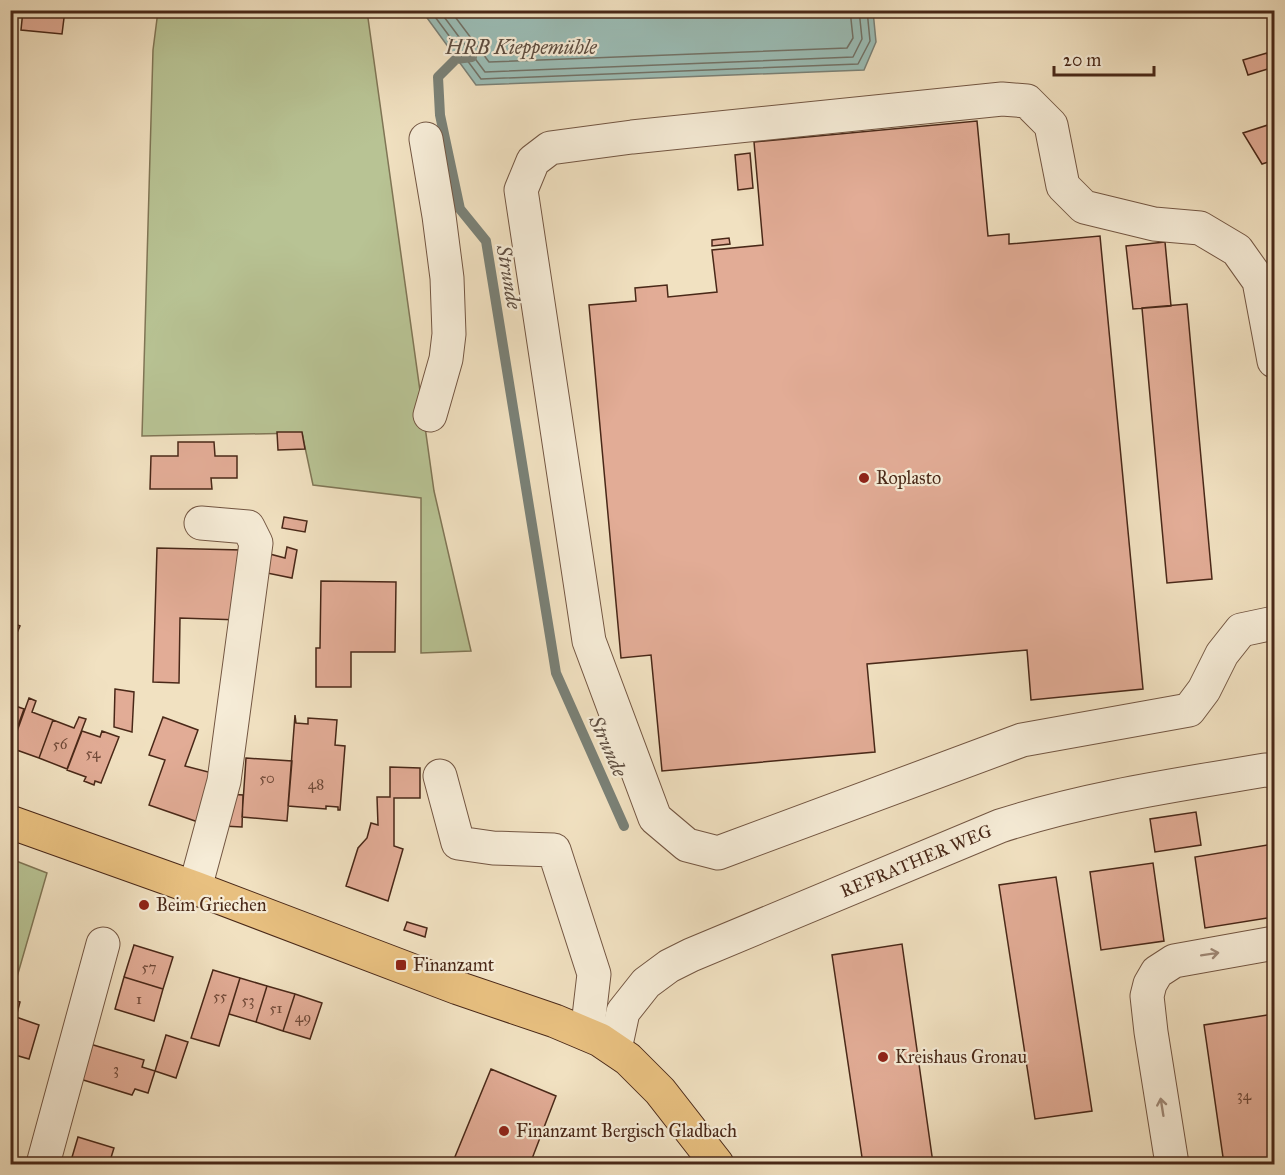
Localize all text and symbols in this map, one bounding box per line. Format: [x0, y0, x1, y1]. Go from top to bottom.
water label: HRB Kieppemühle [444, 35, 597, 60]
scale bar [1054, 39, 1154, 77]
text: 20 m [1063, 49, 1101, 71]
water label: Strunde [491, 242, 526, 311]
place label: Roplasto [876, 467, 941, 489]
marker: Roplasto [857, 471, 871, 485]
water label: Strunde [584, 711, 632, 781]
house number: 56 [53, 735, 69, 753]
house number: 54 [86, 744, 101, 762]
house number: 50 [259, 769, 275, 787]
house number: 48 [308, 775, 324, 793]
street label: REFRATHER WEG [837, 820, 995, 902]
place label: Beim Griechen [156, 894, 267, 916]
marker: Beim Griechen [137, 898, 151, 912]
one-way arrow [1199, 948, 1219, 959]
place label: Finanzamt [413, 954, 495, 976]
house number: 57 [142, 958, 156, 976]
marker: Finanzamt [394, 958, 408, 972]
house number: 55 [213, 987, 227, 1005]
house number: 1 [136, 990, 142, 1008]
house number: 53 [242, 991, 254, 1009]
house number: 51 [270, 999, 283, 1017]
house number: 49 [295, 1008, 311, 1026]
place label: Kreishaus Gronau [895, 1046, 1027, 1068]
marker: Kreishaus Gronau [876, 1050, 890, 1064]
house number: 3 [113, 1060, 119, 1078]
house number: 34 [1237, 1086, 1252, 1104]
one-way arrow [1157, 1097, 1168, 1117]
place label: Finanzamt Bergisch Gladbach [516, 1120, 737, 1143]
marker: Finanzamt Bergisch Gladbach [497, 1124, 511, 1138]

